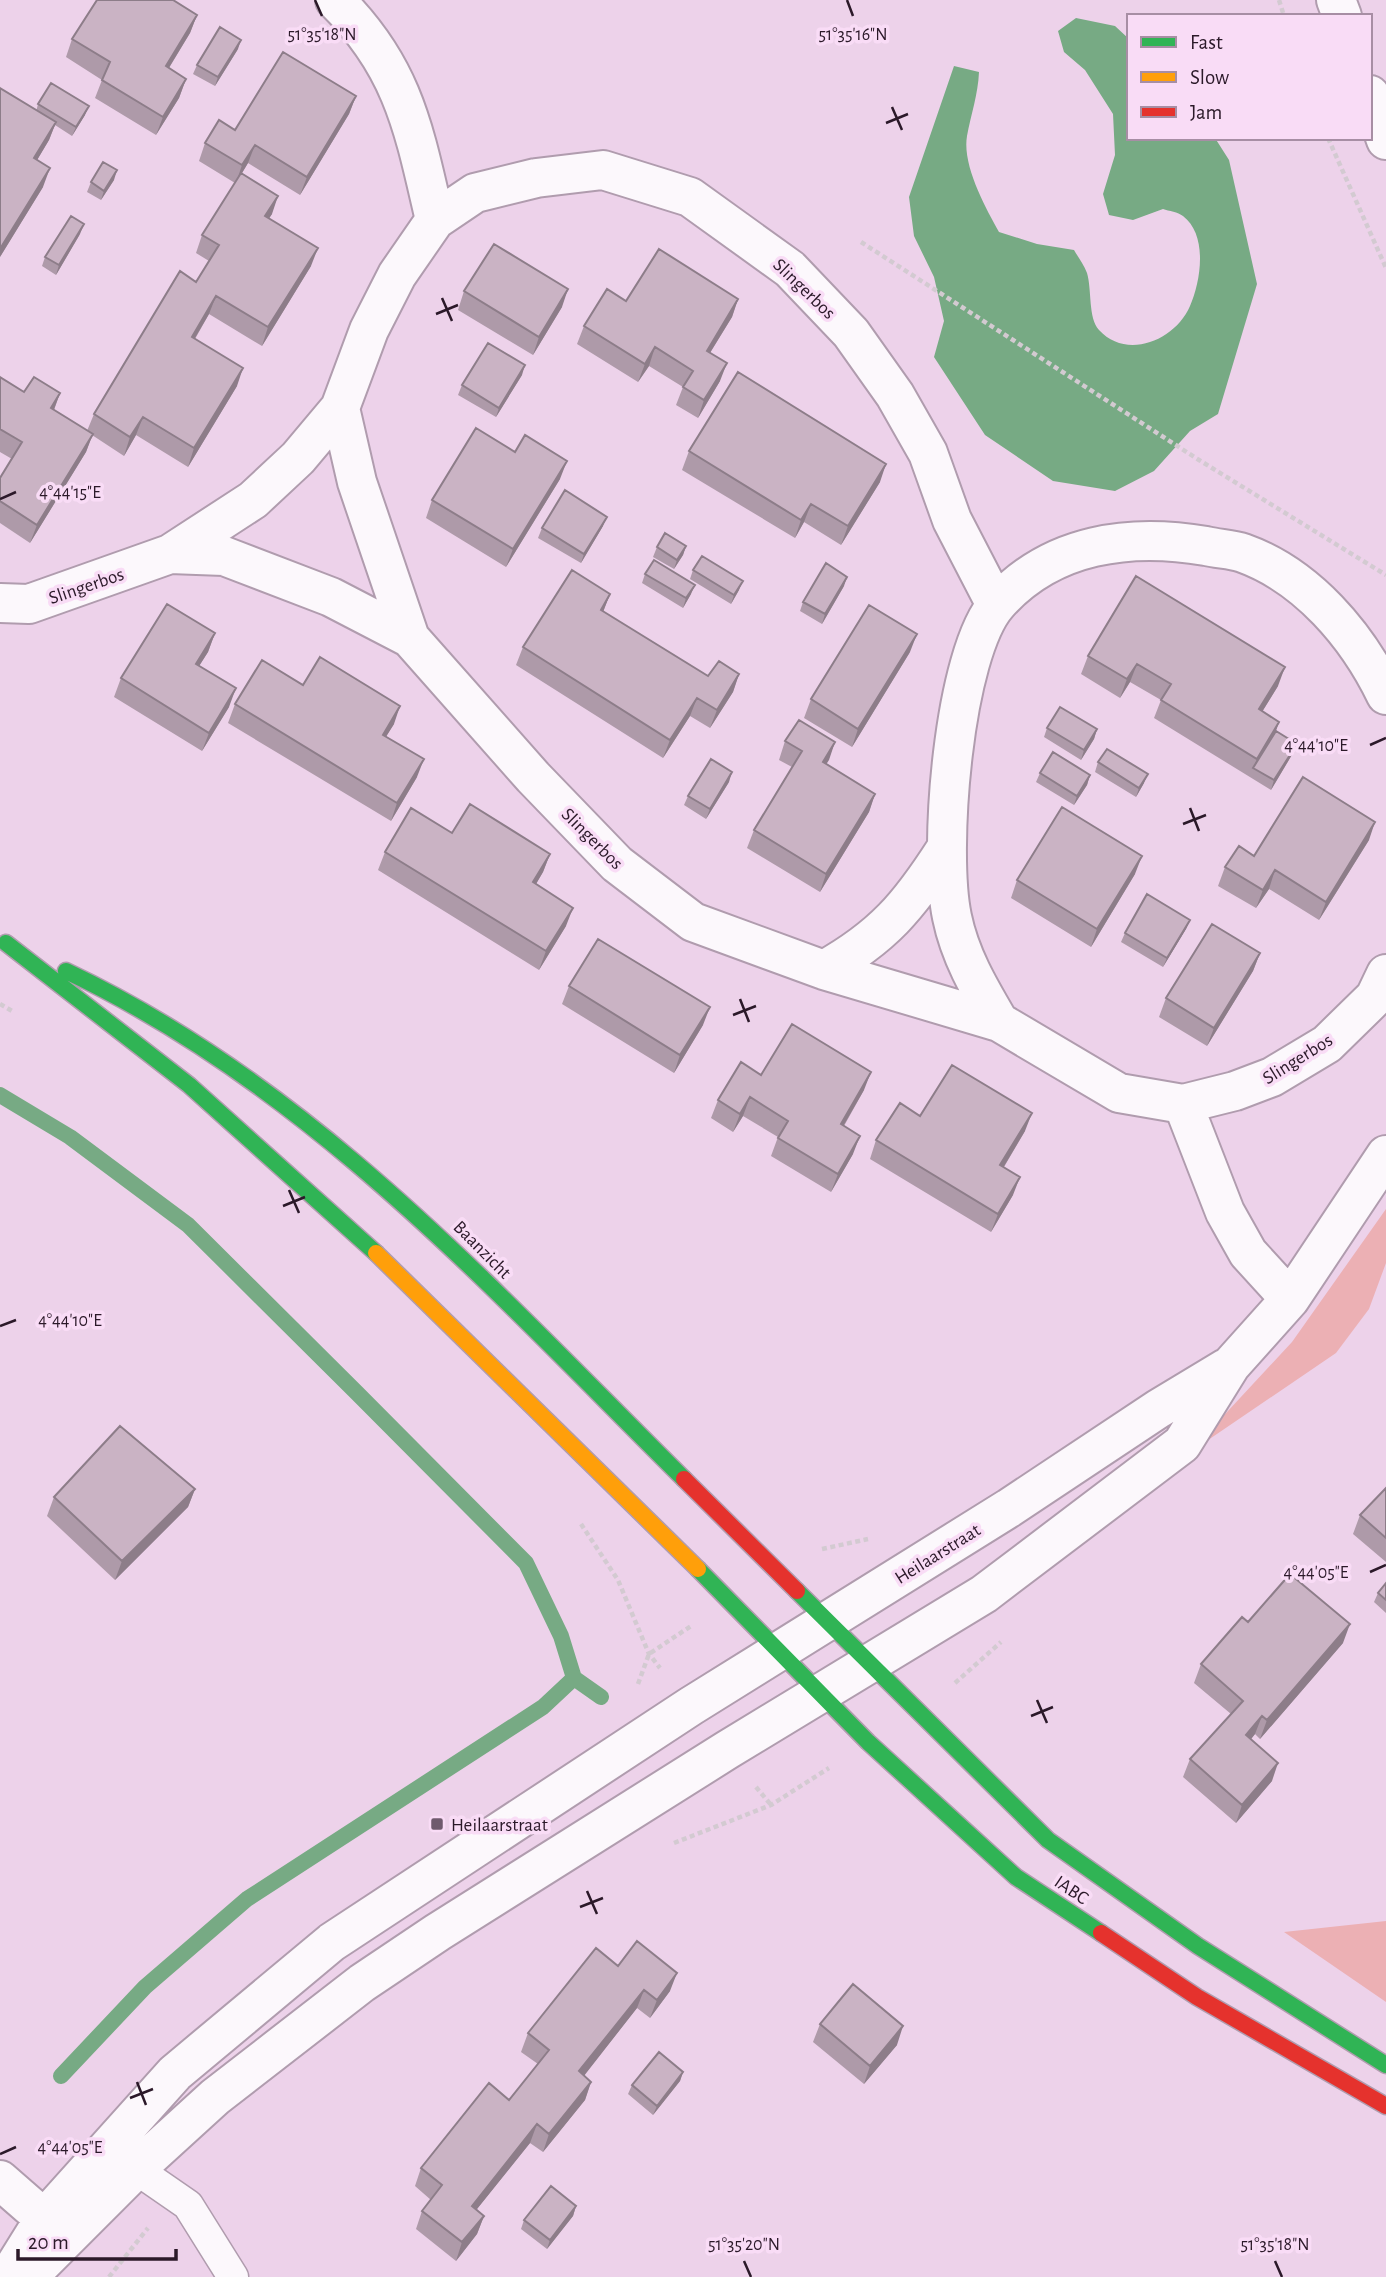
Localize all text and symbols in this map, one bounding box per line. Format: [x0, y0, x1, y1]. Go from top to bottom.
legend [1127, 14, 1372, 140]
text: 51°35'18"N [288, 26, 356, 44]
text: 51°35'16"N [819, 26, 887, 44]
text: Fast [1190, 32, 1223, 53]
text: Slow [1190, 67, 1229, 88]
text: Jam [1190, 102, 1222, 123]
street label: Slingerbos [769, 255, 839, 323]
text: 4°44'15"E [39, 484, 101, 502]
street label: Slingerbos [46, 565, 127, 608]
text: 4°44'10"E [1284, 737, 1348, 755]
street label: Slingerbos [558, 805, 626, 873]
street label: Slingerbos [1260, 1031, 1336, 1088]
street label: Baanzicht [449, 1218, 514, 1283]
text: 4°44'10"E [38, 1312, 102, 1330]
street label: Heilaarstraat [892, 1521, 984, 1588]
text: 4°44'05"E [1284, 1564, 1349, 1582]
marker: Heilaarstraat [429, 1816, 445, 1832]
place label: Heilaarstraat [451, 1816, 548, 1835]
street label: IABC [1051, 1872, 1092, 1908]
text: 4°44'05"E [38, 2139, 103, 2157]
scale bar [18, 2218, 175, 2262]
text: 20 m [28, 2232, 69, 2253]
text: 51°35'20"N [708, 2236, 780, 2254]
text: 51°35'18"N [1241, 2236, 1309, 2254]

